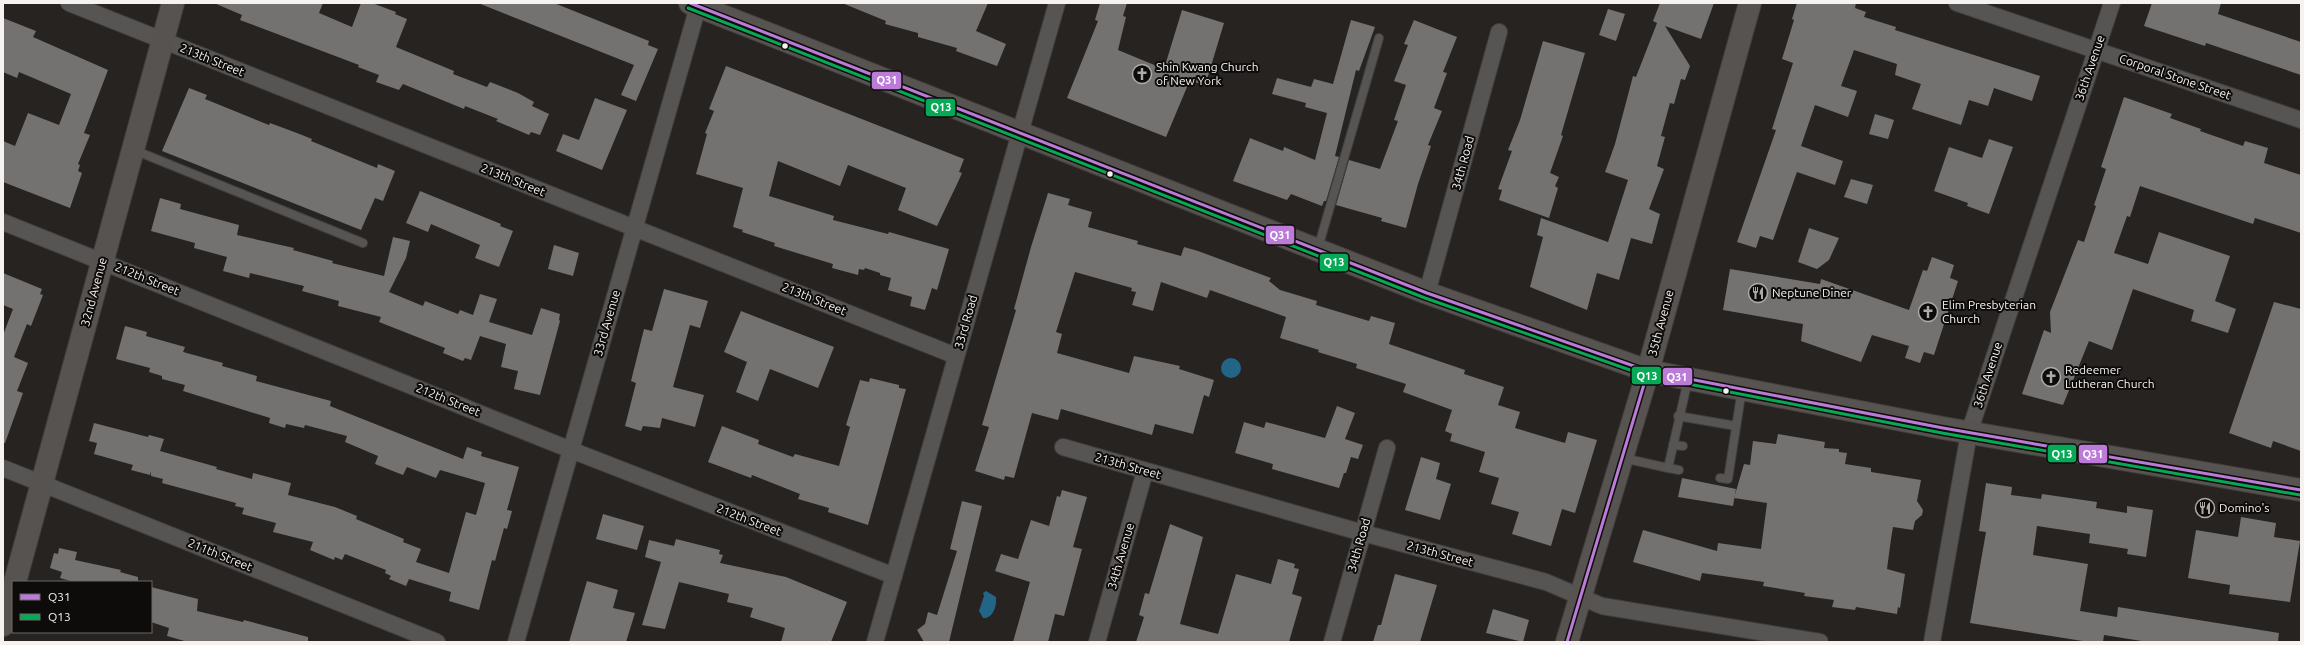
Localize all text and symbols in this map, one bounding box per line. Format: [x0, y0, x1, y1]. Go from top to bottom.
street label: 36th Avenue [2072, 33, 2107, 102]
street label: 213th Street [178, 41, 246, 78]
unlabelled marker [780, 41, 790, 51]
street label: Corporal Stone Street [2118, 51, 2233, 102]
place label: Shin Kwang Church of New York [1156, 60, 1259, 87]
church icon: Shin Kwang Church of New York [1131, 63, 1153, 85]
line badge: Q31 [871, 71, 902, 90]
text: Q31 [876, 74, 898, 86]
line badge: Q13 [925, 98, 956, 117]
text: Q13 [930, 101, 952, 113]
street label: 34th Road [1449, 134, 1476, 191]
street label: 213th Street [479, 161, 547, 198]
unlabelled marker [1105, 169, 1115, 179]
line badge: Q31 [1265, 225, 1295, 245]
text: Q31 [1269, 229, 1291, 241]
line badge: Q13 [1319, 253, 1349, 272]
street label: 32nd Avenue [78, 256, 109, 328]
text: Q13 [1323, 256, 1345, 268]
street label: 212th Street [113, 260, 181, 297]
street label: 213th Street [780, 280, 848, 317]
restaurant icon: Neptune Diner [1747, 282, 1769, 304]
place label: Neptune Diner [1772, 286, 1852, 299]
street label: 33rd Avenue [591, 288, 622, 357]
street label: 35th Avenue [1645, 288, 1676, 358]
street label: 33rd Road [952, 293, 979, 350]
place label: Elim Presbyterian Church [1942, 298, 2036, 325]
church icon: Elim Presbyterian Church [1917, 301, 1939, 323]
street label: 36th Avenue [1971, 340, 2004, 409]
place label: Redeemer Lutheran Church [2065, 363, 2155, 390]
line badge: Q13 [1631, 366, 1662, 385]
church icon: Redeemer Lutheran Church [2040, 366, 2062, 388]
line badge: Q31 [1662, 367, 1693, 386]
text: Q13 [1636, 370, 1658, 382]
text: Q31 [1666, 371, 1688, 383]
street label: 212th Street [414, 381, 482, 418]
unlabelled marker [1721, 386, 1731, 396]
line badge: Q13 [2047, 444, 2077, 463]
line badge: Q31 [2078, 444, 2108, 464]
text: Q13 [2051, 448, 2073, 460]
text: Q31 [2082, 448, 2104, 460]
street label: 213th Street [1094, 450, 1163, 481]
restaurant icon: Domino's [2194, 497, 2216, 519]
street label: 212th Street [715, 501, 784, 538]
place label: Domino's [2219, 501, 2269, 514]
street label: 34th Road [1345, 516, 1372, 573]
street label: 34th Avenue [1105, 521, 1136, 590]
street label: 211th Street [186, 536, 254, 573]
street label: 213th Street [1406, 538, 1475, 569]
legend [12, 581, 152, 633]
text: Q31 [48, 590, 71, 603]
text: Q13 [48, 610, 71, 623]

